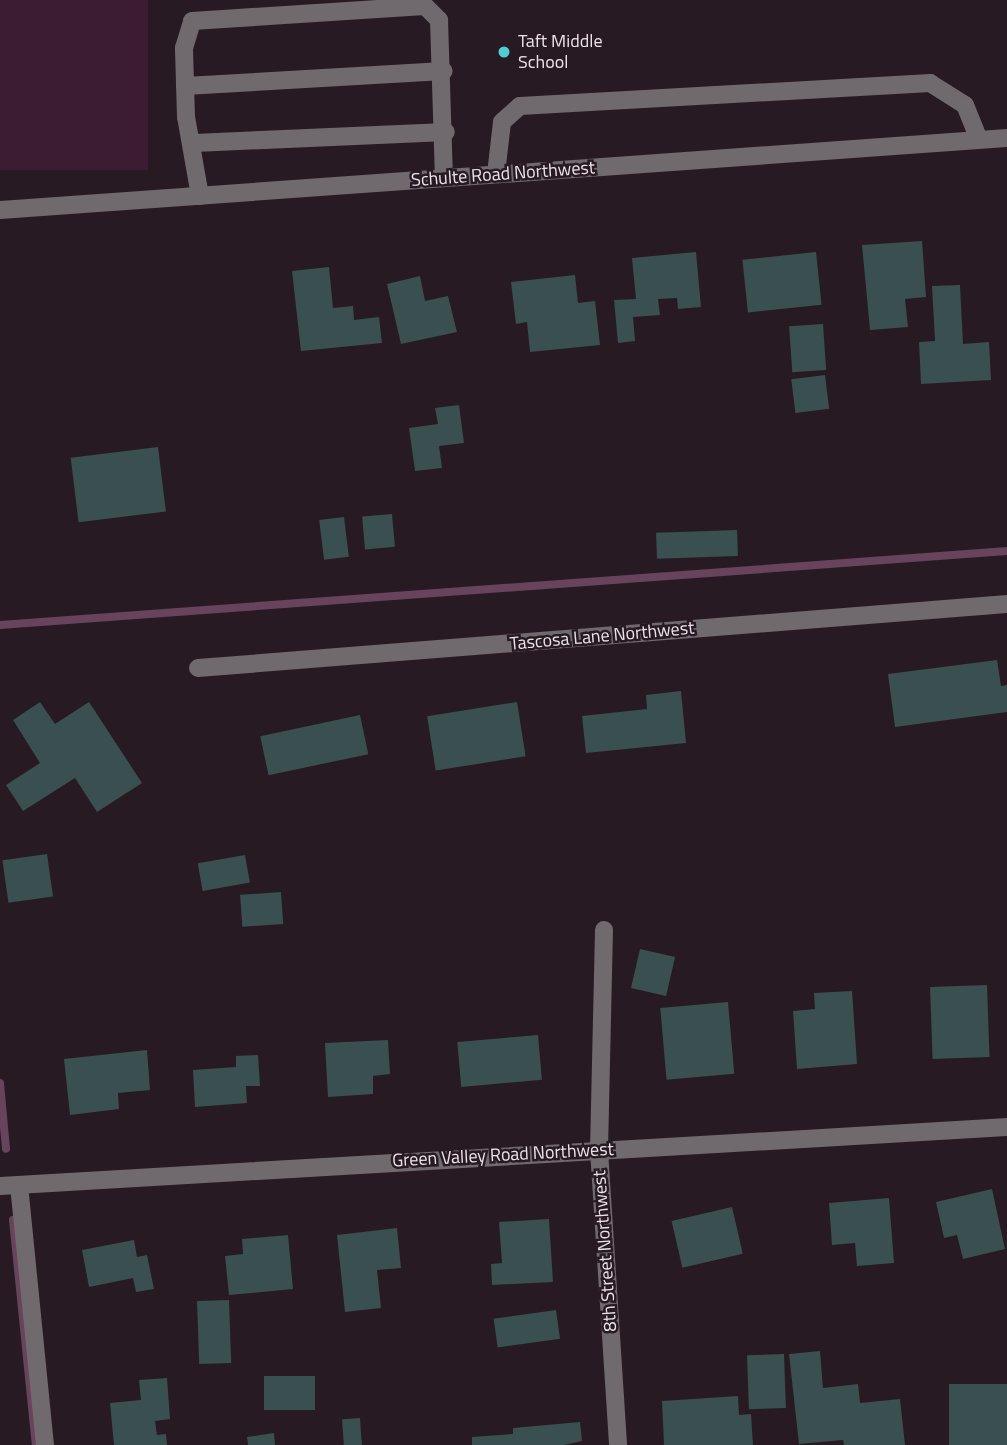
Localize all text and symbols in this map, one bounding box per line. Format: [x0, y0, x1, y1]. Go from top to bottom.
place label: Taft Middle School [518, 31, 602, 74]
marker: Taft Middle School [496, 44, 512, 60]
street label: Schulte Road Northwest [410, 157, 596, 191]
street label: Tascosa Lane Northwest [509, 617, 695, 655]
street label: Green Valley Road Northwest [392, 1138, 614, 1172]
street label: 8th Street Northwest [589, 1170, 621, 1332]

